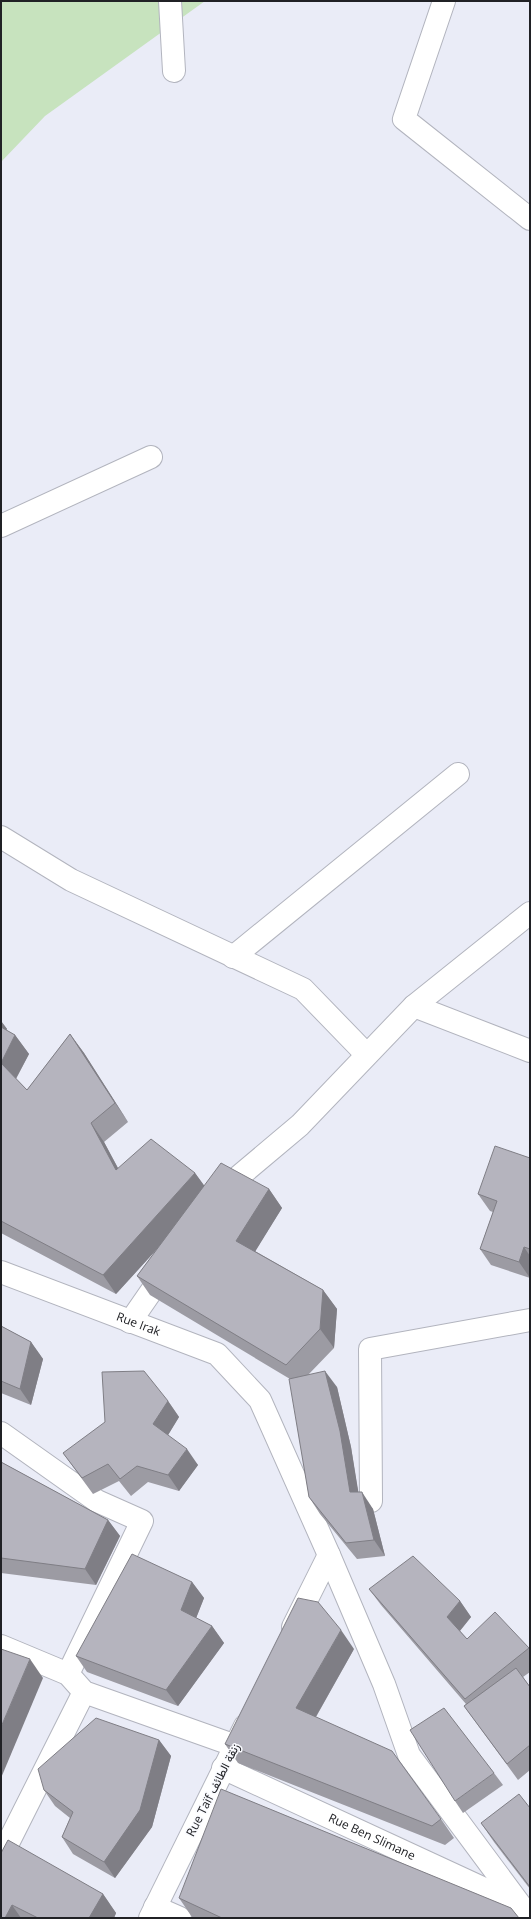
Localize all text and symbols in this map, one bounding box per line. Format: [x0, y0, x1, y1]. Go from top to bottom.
street label: Rue Irak [114, 1308, 164, 1340]
street label: Rue Taïf زنقة الطائف [182, 1740, 243, 1839]
street label: Rue Ben Slimane [326, 1809, 419, 1864]

